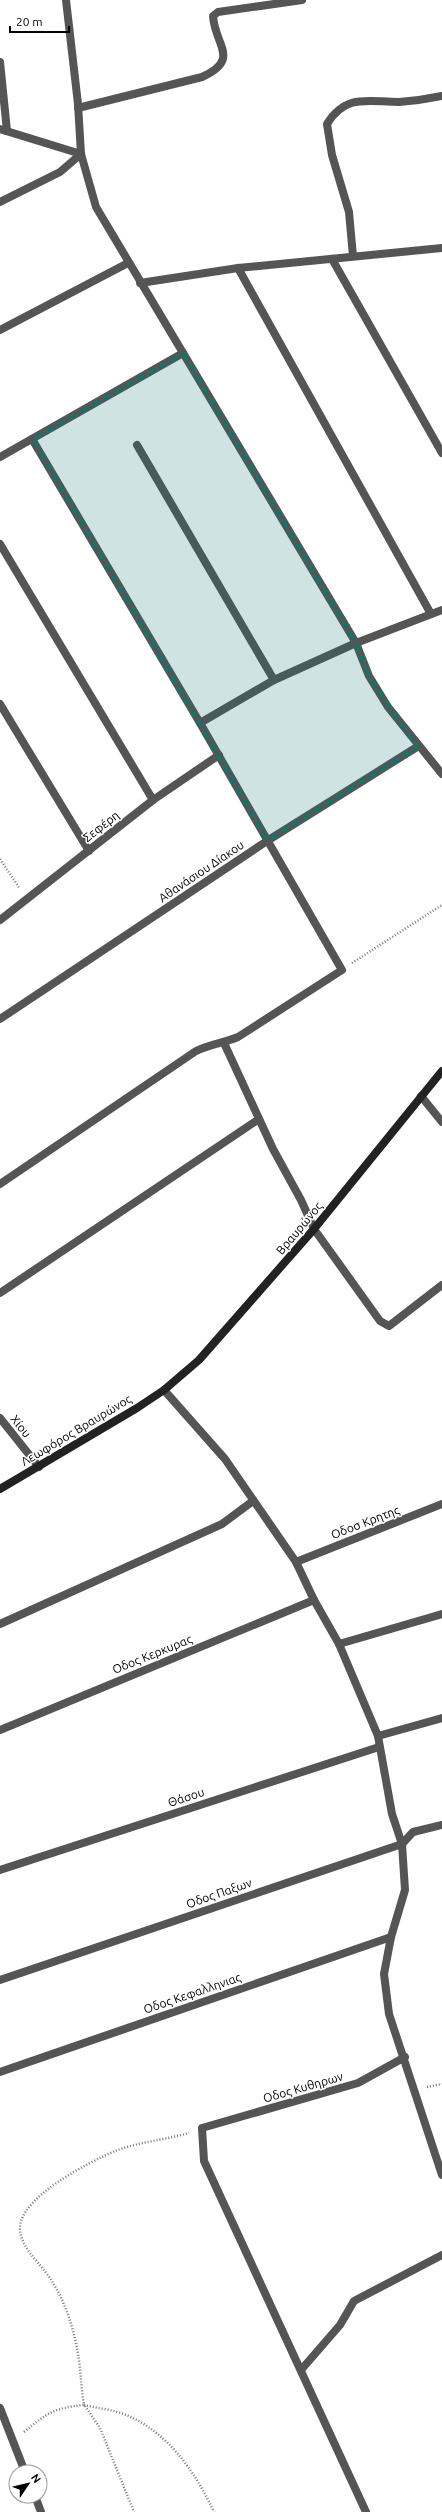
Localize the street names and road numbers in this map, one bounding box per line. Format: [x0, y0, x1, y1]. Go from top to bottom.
street label: Σεφέρη [81, 808, 121, 844]
street label: Αθανάσιου Δίακου [156, 838, 246, 904]
street label: Βραυρώνος [273, 1199, 326, 1257]
street label: Λεωφόρος Βραυρώνος [19, 1392, 134, 1469]
street label: Χίου [8, 1412, 34, 1440]
street label: Οδοσ Κρητης [329, 1503, 402, 1542]
street label: Οδος Κερκυρας [110, 1632, 195, 1677]
street label: Θάσου [166, 1785, 206, 1809]
street label: Οδος Παξων [185, 1876, 254, 1911]
street label: Οδος Κεφαλληνιας [142, 1970, 243, 2017]
street label: Οδος Κυθηρων [262, 2069, 345, 2106]

